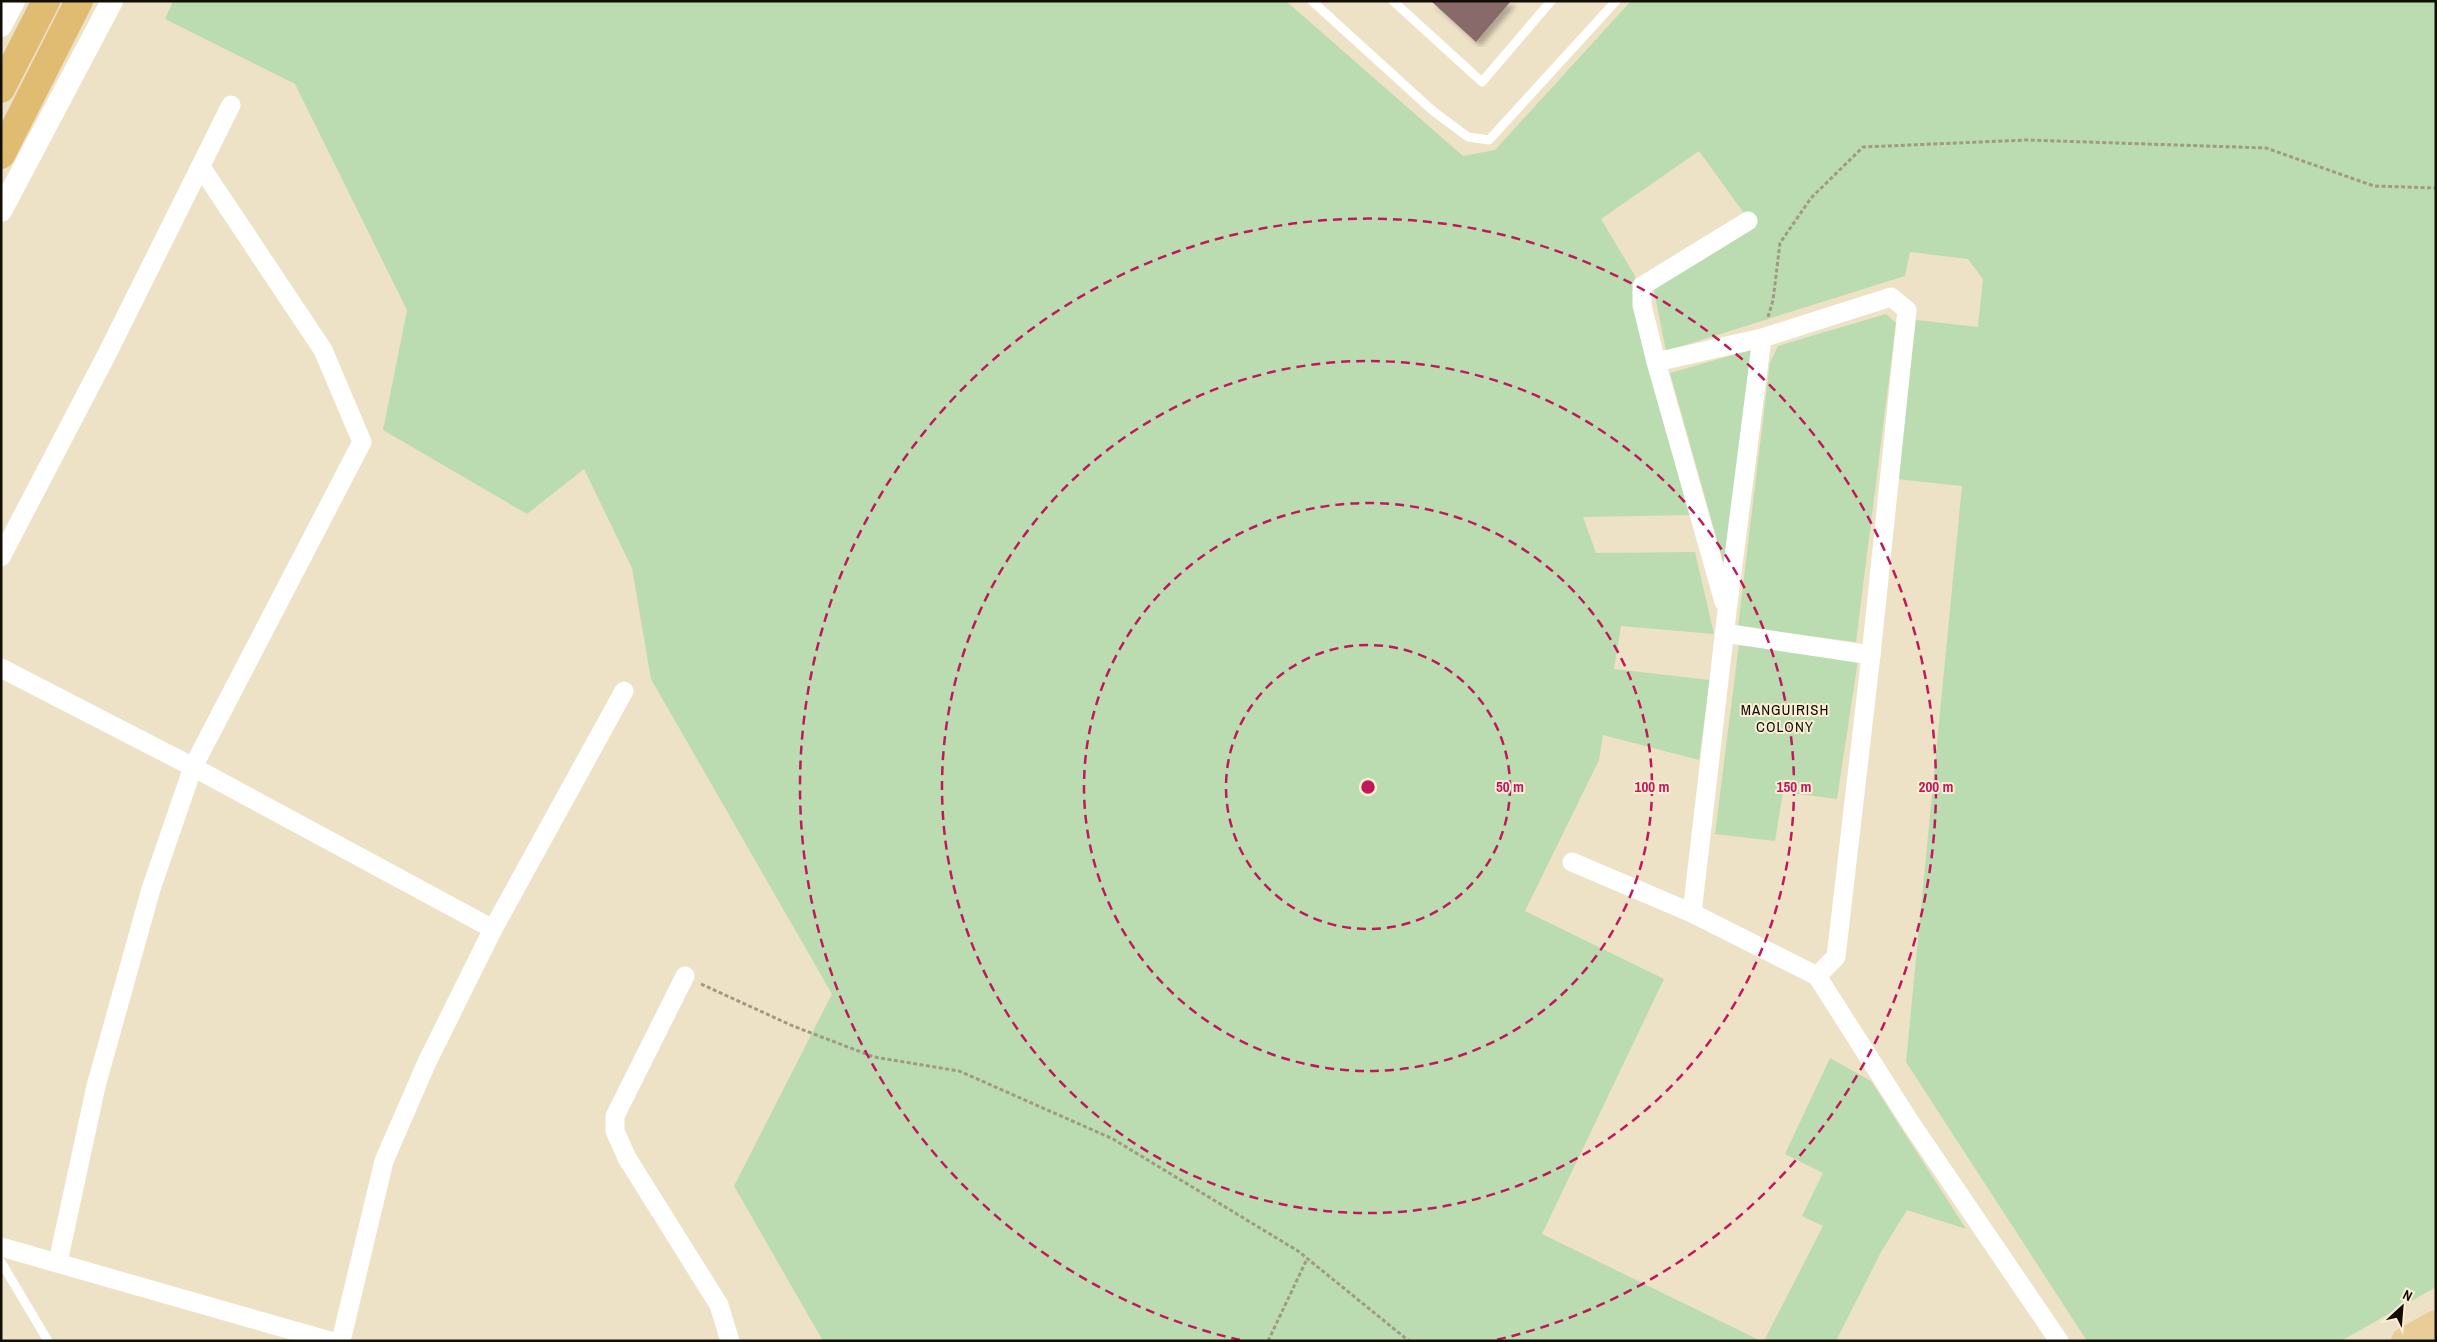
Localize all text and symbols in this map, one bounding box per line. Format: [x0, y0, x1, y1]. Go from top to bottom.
district label: MANGUIRISH COLONY [1741, 699, 1829, 737]
text: 50 m [1496, 776, 1524, 797]
text: 100 m [1635, 776, 1669, 797]
text: 150 m [1777, 776, 1811, 797]
text: 200 m [1919, 776, 1953, 797]
centre of rings [1359, 778, 1377, 796]
north arrow [2377, 1282, 2427, 1332]
text: N [2400, 1285, 2415, 1305]

